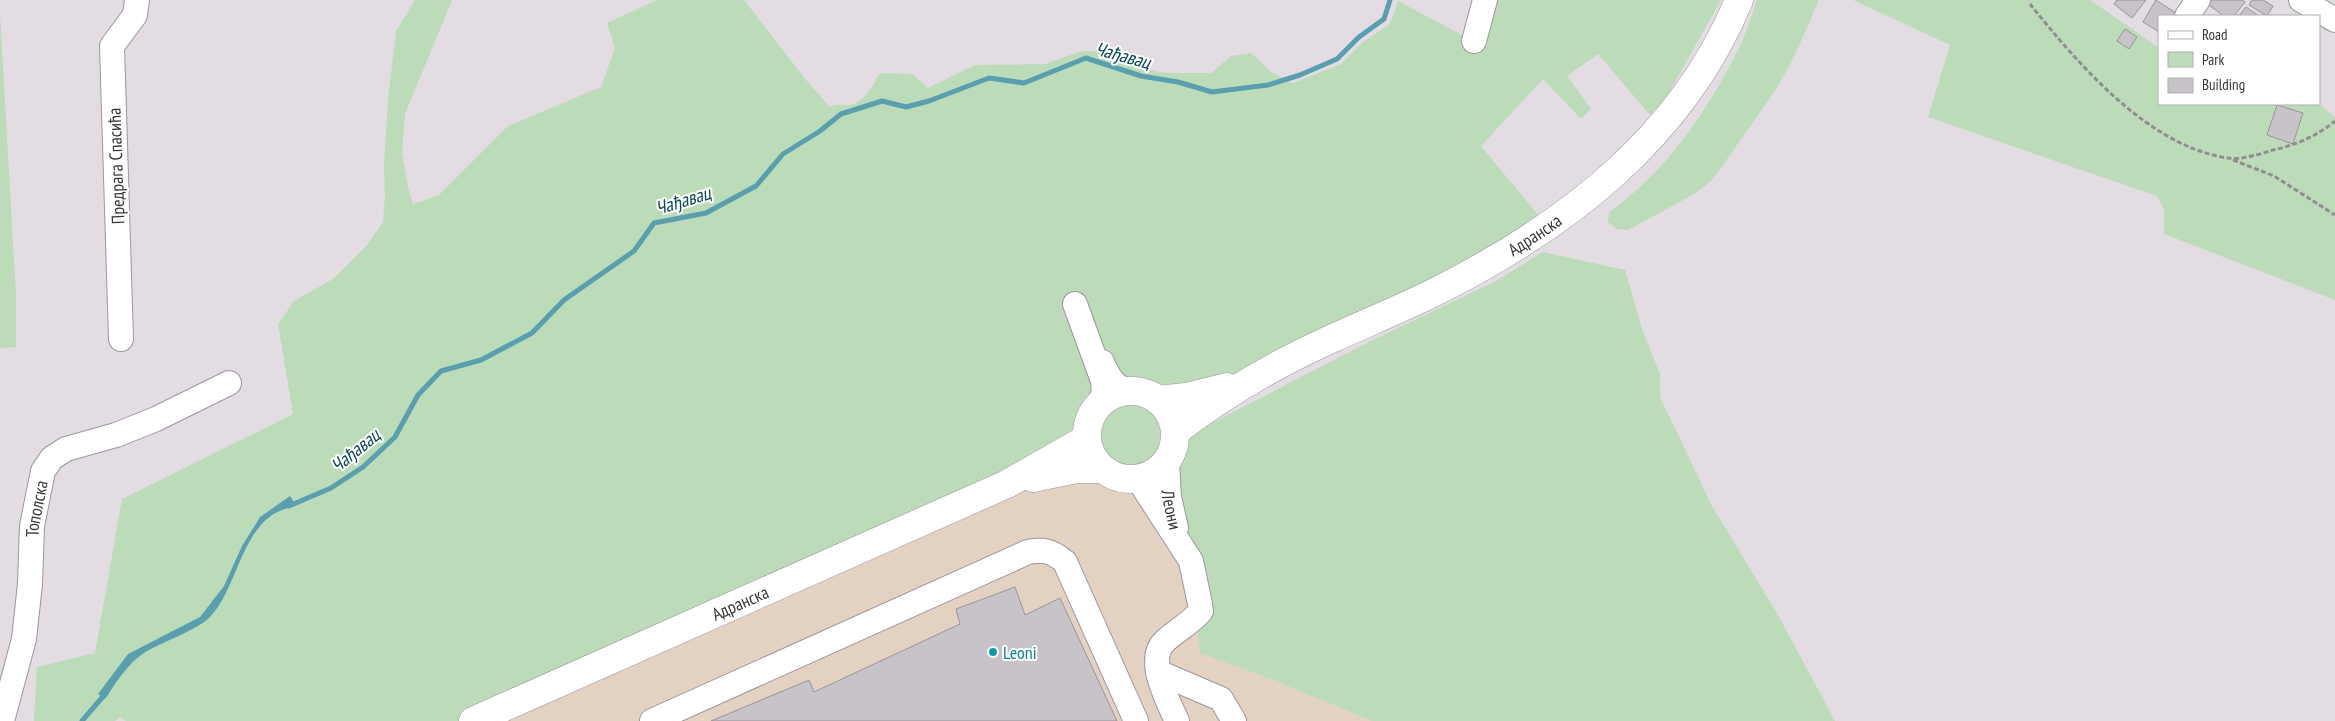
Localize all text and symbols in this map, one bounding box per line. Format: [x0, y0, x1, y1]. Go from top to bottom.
legend [2158, 15, 2320, 105]
text: Road [2202, 25, 2228, 44]
water label: Чађавац [1093, 36, 1155, 74]
text: Park [2202, 50, 2224, 69]
text: Building [2202, 75, 2245, 94]
street label: Предрага Спасића [102, 107, 130, 225]
water label: Чађавац [652, 180, 715, 220]
street label: Адранска [1503, 208, 1566, 261]
water label: Чађавац [325, 422, 386, 477]
street label: Тополска [20, 478, 52, 537]
street label: Леони [1157, 488, 1187, 532]
street label: Адранска [708, 580, 772, 625]
place label: Leoni [1003, 641, 1037, 664]
marker: Leoni [987, 646, 999, 658]

